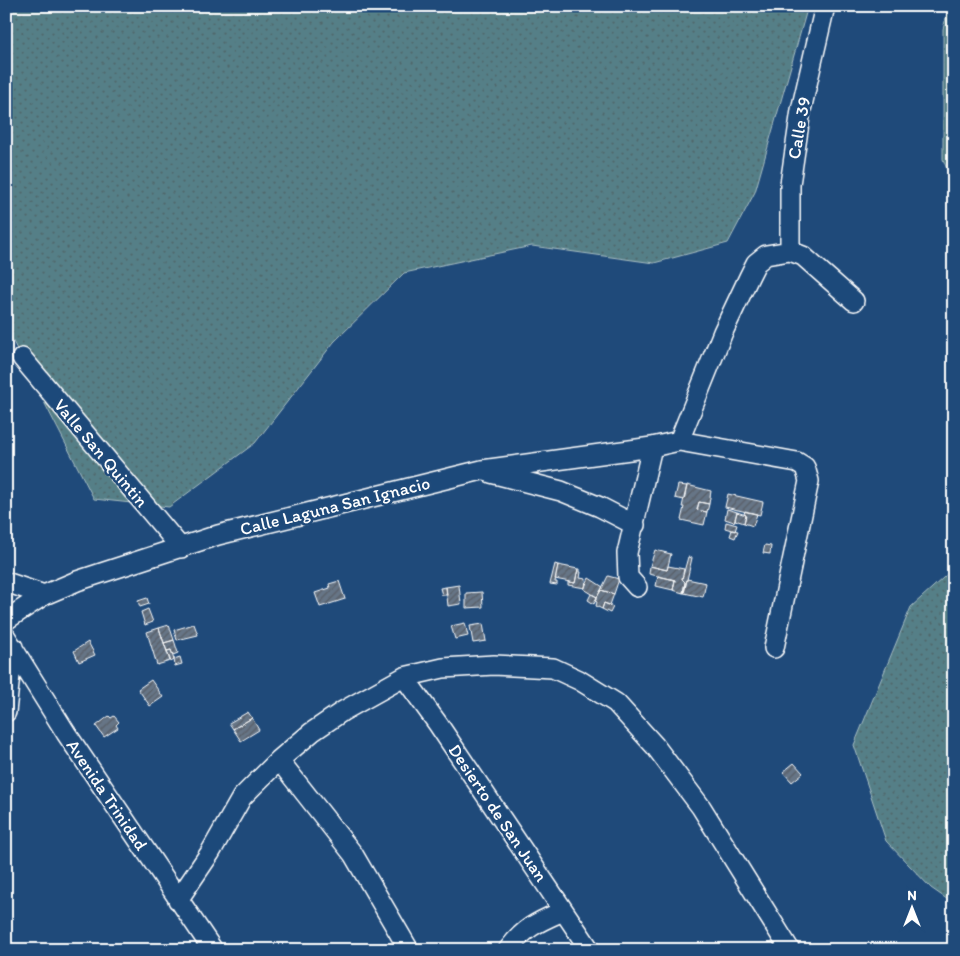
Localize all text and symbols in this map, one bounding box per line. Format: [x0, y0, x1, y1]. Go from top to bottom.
street label: Calle 39 [783, 95, 815, 161]
street label: Valle San Quintin [49, 394, 153, 512]
street label: Calle Laguna San Ignacio [238, 472, 432, 540]
street label: Avenida Trinidad [62, 735, 152, 855]
street label: Desierto de San Juan [444, 740, 552, 886]
north arrow [888, 884, 938, 934]
text: N [907, 887, 917, 904]

